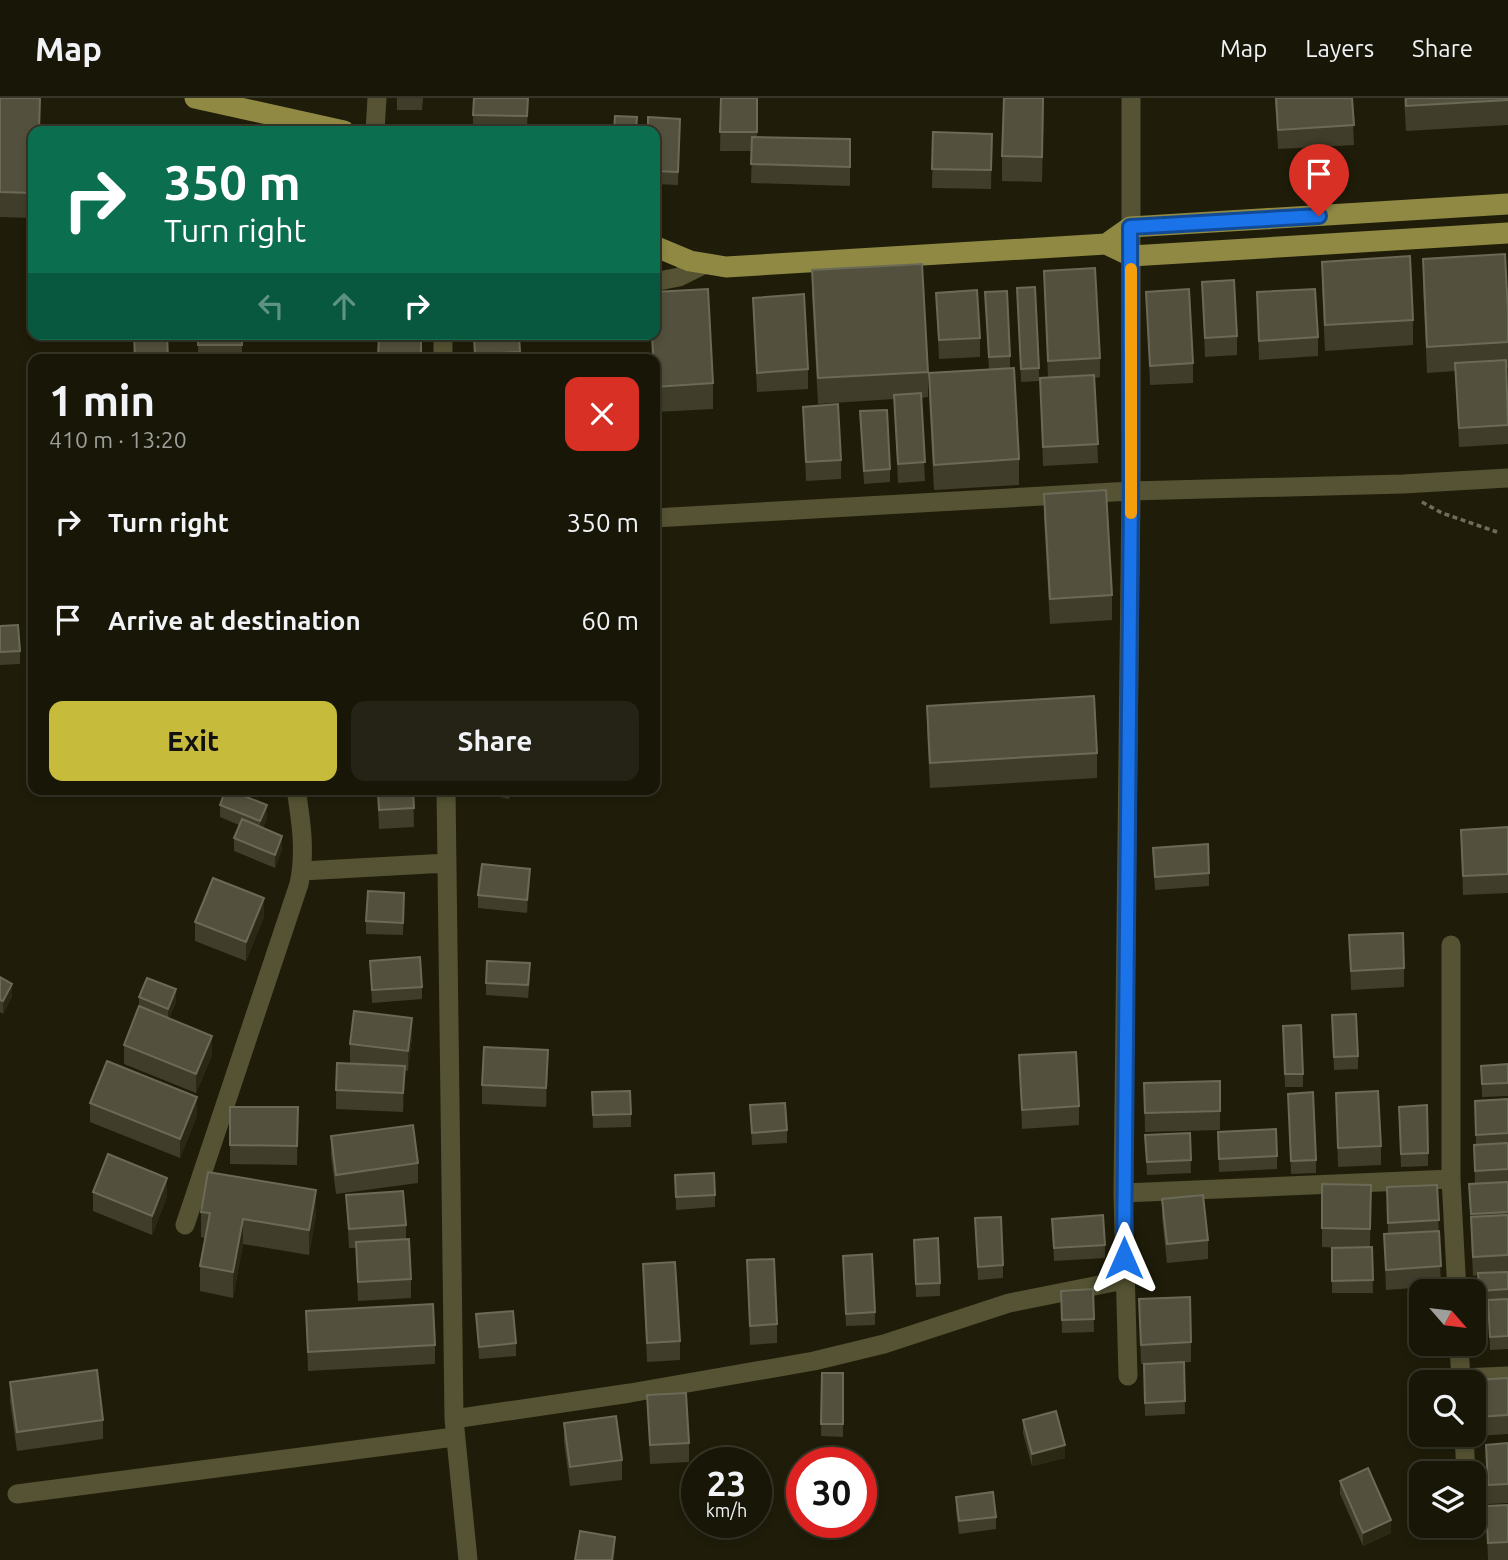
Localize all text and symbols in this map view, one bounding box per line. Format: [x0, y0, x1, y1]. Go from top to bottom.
text: Map [35, 30, 102, 67]
text: Map [1220, 35, 1267, 62]
text: Layers [1305, 35, 1374, 62]
text: Share [1412, 35, 1473, 62]
pin [1289, 144, 1349, 216]
icon: right [49, 154, 140, 245]
text: 350 m [164, 154, 301, 209]
icon: arrive [1300, 155, 1338, 193]
text: Turn right [164, 212, 306, 248]
icon: left [252, 287, 290, 325]
icon: ahead [325, 287, 363, 325]
icon: right [398, 287, 436, 325]
text: 1 min [49, 377, 155, 424]
button: close [565, 377, 639, 451]
text: 410 m · 13:20 [49, 427, 187, 452]
icon: right [49, 503, 87, 541]
text: Turn right [108, 508, 229, 537]
text: 350 m [567, 508, 639, 537]
icon: arrive [49, 601, 87, 639]
text: Arrive at destination [108, 606, 361, 635]
text: 60 m [581, 606, 639, 635]
button: Exit [49, 701, 337, 781]
button: Share [351, 701, 639, 781]
position arrow [1087, 1221, 1161, 1295]
north arrow [1409, 1279, 1486, 1356]
map controls [1409, 1279, 1486, 1538]
button: search [1409, 1370, 1486, 1447]
speed limit sign: 30 [786, 1447, 877, 1538]
button: layers [1409, 1461, 1486, 1538]
text: 23 [707, 1463, 746, 1503]
text: km/h [706, 1500, 747, 1520]

